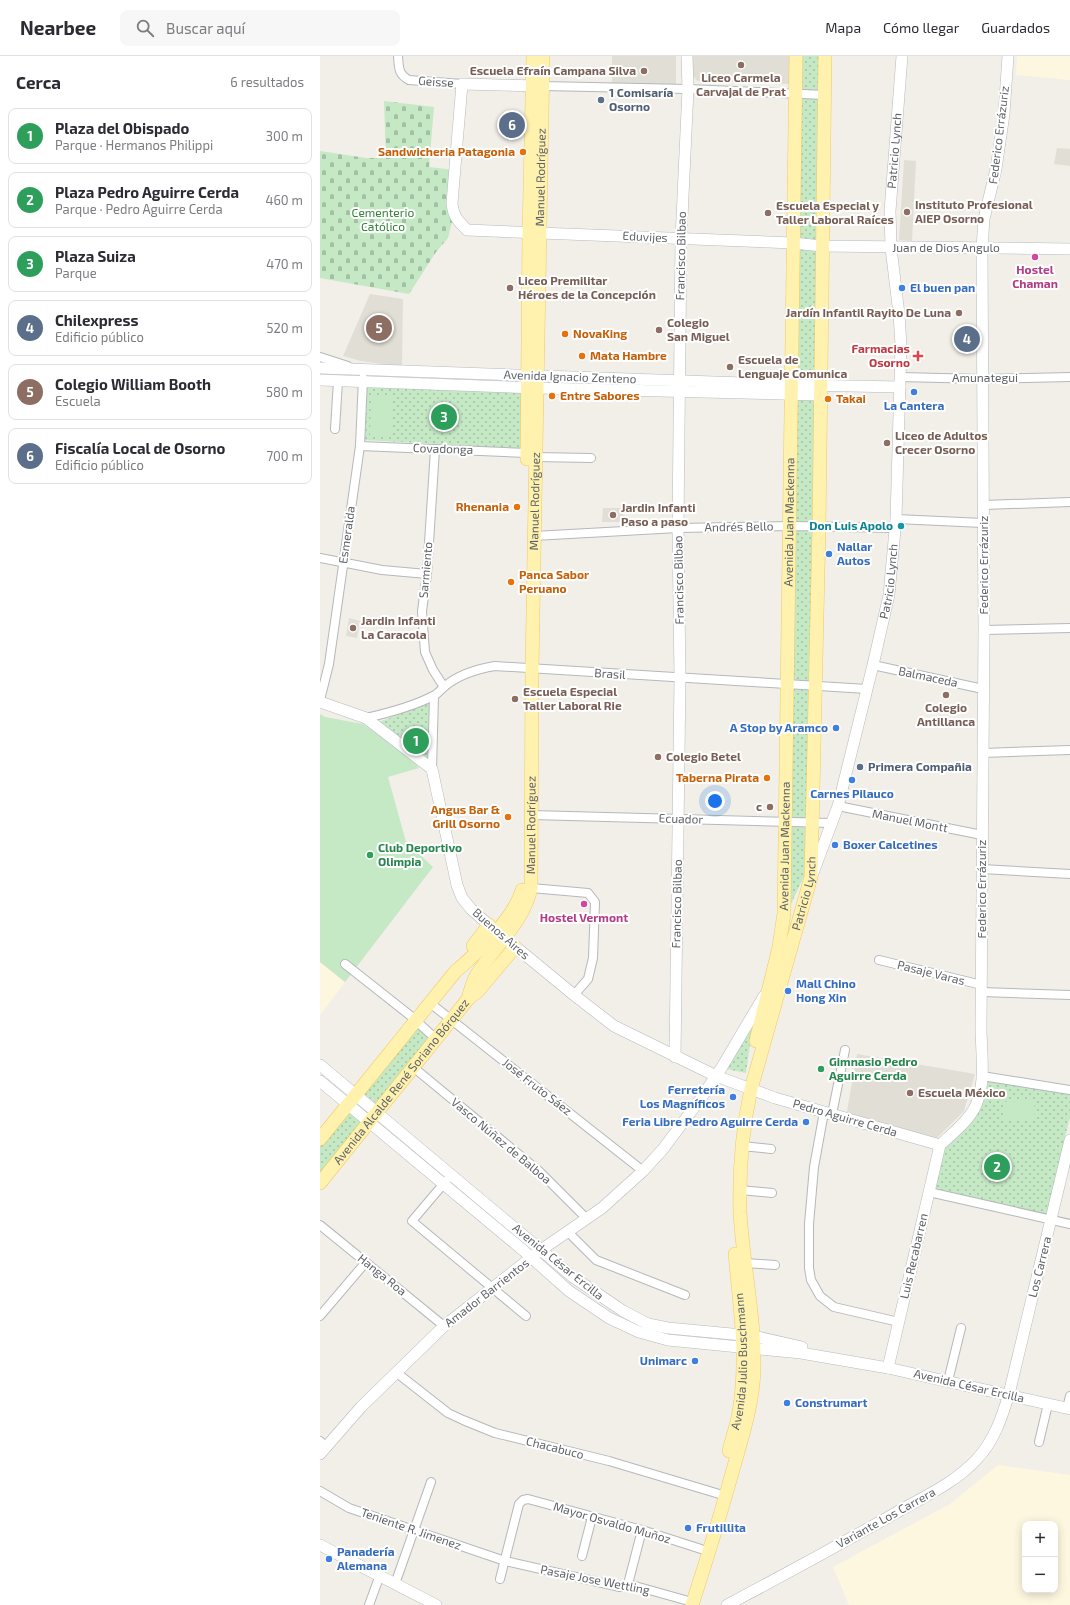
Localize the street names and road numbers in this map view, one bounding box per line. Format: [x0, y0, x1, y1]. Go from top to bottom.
street label: Geisse [418, 73, 454, 89]
street label: Federico Errázuriz [985, 85, 1011, 185]
street label: Patricio Lynch [884, 112, 904, 189]
street label: Manuel Rodríguez [532, 128, 548, 226]
street label: Francisco Bilbao [672, 211, 688, 301]
street label: Eduvijes [622, 228, 668, 245]
street label: Juan de Dios Angulo [892, 240, 1000, 254]
street label: Avenida Ignacio Zenteno [503, 367, 637, 385]
street label: Amunategui [952, 370, 1018, 384]
street label: Covadonga [413, 440, 473, 456]
street label: Manuel Rodríguez [526, 452, 542, 550]
street label: Avenida Juan Mackenna [781, 458, 796, 587]
street label: Esmeralda [335, 505, 357, 565]
street label: Federico Errázuriz [976, 516, 990, 614]
street label: Andrés Bello [704, 518, 774, 534]
street label: Francisco Bilbao [670, 535, 686, 625]
street label: Sarmiento [416, 541, 434, 599]
street label: Patricio Lynch [876, 543, 900, 620]
street label: Balmaceda [897, 663, 959, 689]
street label: Brasil [594, 665, 627, 681]
street label: Manuel Rodríguez [523, 776, 538, 874]
street label: Avenida Juan Mackenna [776, 782, 792, 911]
street label: Manuel Montt [871, 806, 950, 834]
street label: Ecuador [659, 810, 704, 826]
street label: Federico Errázuriz [974, 840, 988, 938]
street label: Patricio Lynch [788, 856, 817, 932]
street label: Francisco Bilbao [668, 859, 684, 949]
street label: Buenos Aires [470, 905, 533, 962]
street label: Pasaje Varas [896, 957, 967, 988]
street label: Avenida Alcalde René Soriano Bórquez [330, 995, 472, 1167]
street label: José Fruto Sáez [500, 1055, 575, 1118]
street label: Vasco Núñez de Balboa [449, 1094, 555, 1186]
street label: Pedro Aguirre Cerda [791, 1095, 899, 1139]
street label: Luis Recabarren [896, 1212, 930, 1300]
street label: Avenida César Ercilla [510, 1220, 607, 1302]
street label: Los Carrera [1025, 1235, 1053, 1299]
street label: Hanga Roa [356, 1250, 410, 1298]
street label: Amador Barrientos [441, 1255, 531, 1329]
street label: Avenida Julio Buschmann [727, 1292, 749, 1431]
street label: Avenida César Ercilla [913, 1365, 1026, 1405]
street label: Chacabuco [525, 1433, 586, 1461]
street label: Variante Los Carrera [834, 1484, 937, 1550]
street label: Mayor Osvaldo Muñoz [552, 1499, 673, 1546]
street label: Teniente R. Jimenez [359, 1504, 463, 1552]
street label: Pasaje Jose Wettling [539, 1562, 651, 1598]

